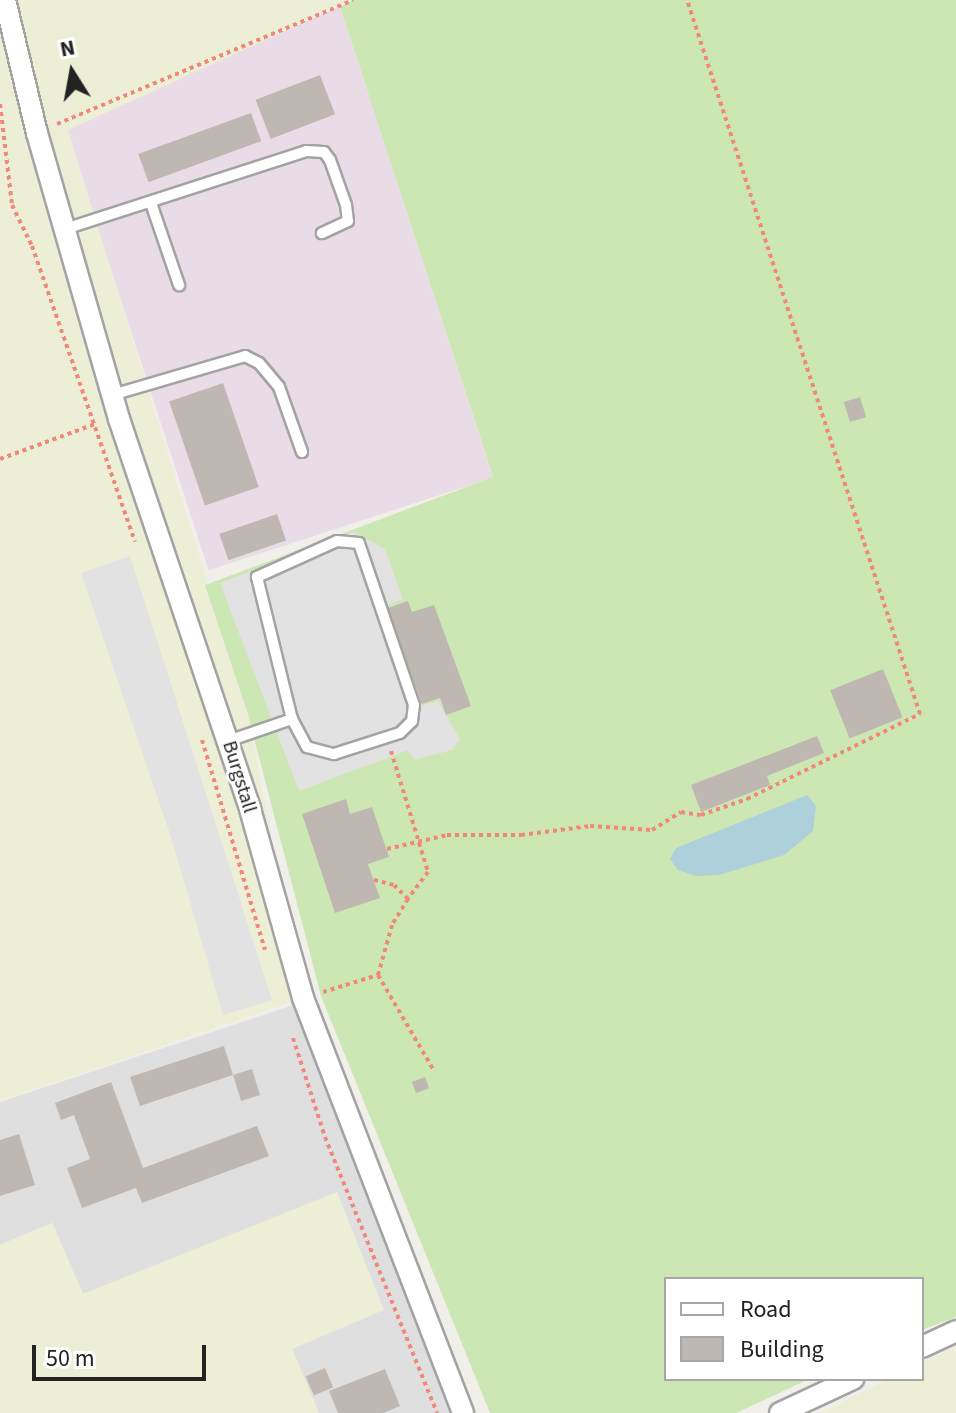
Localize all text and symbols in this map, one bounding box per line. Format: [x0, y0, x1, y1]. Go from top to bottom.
text: N [57, 31, 78, 66]
north arrow [32, 32, 112, 112]
street label: Burgstall [217, 738, 261, 816]
legend [664, 1277, 924, 1381]
text: Road [740, 1292, 792, 1327]
scale bar [36, 1329, 210, 1379]
text: Building [740, 1332, 824, 1367]
text: 50 m [46, 1341, 95, 1376]

